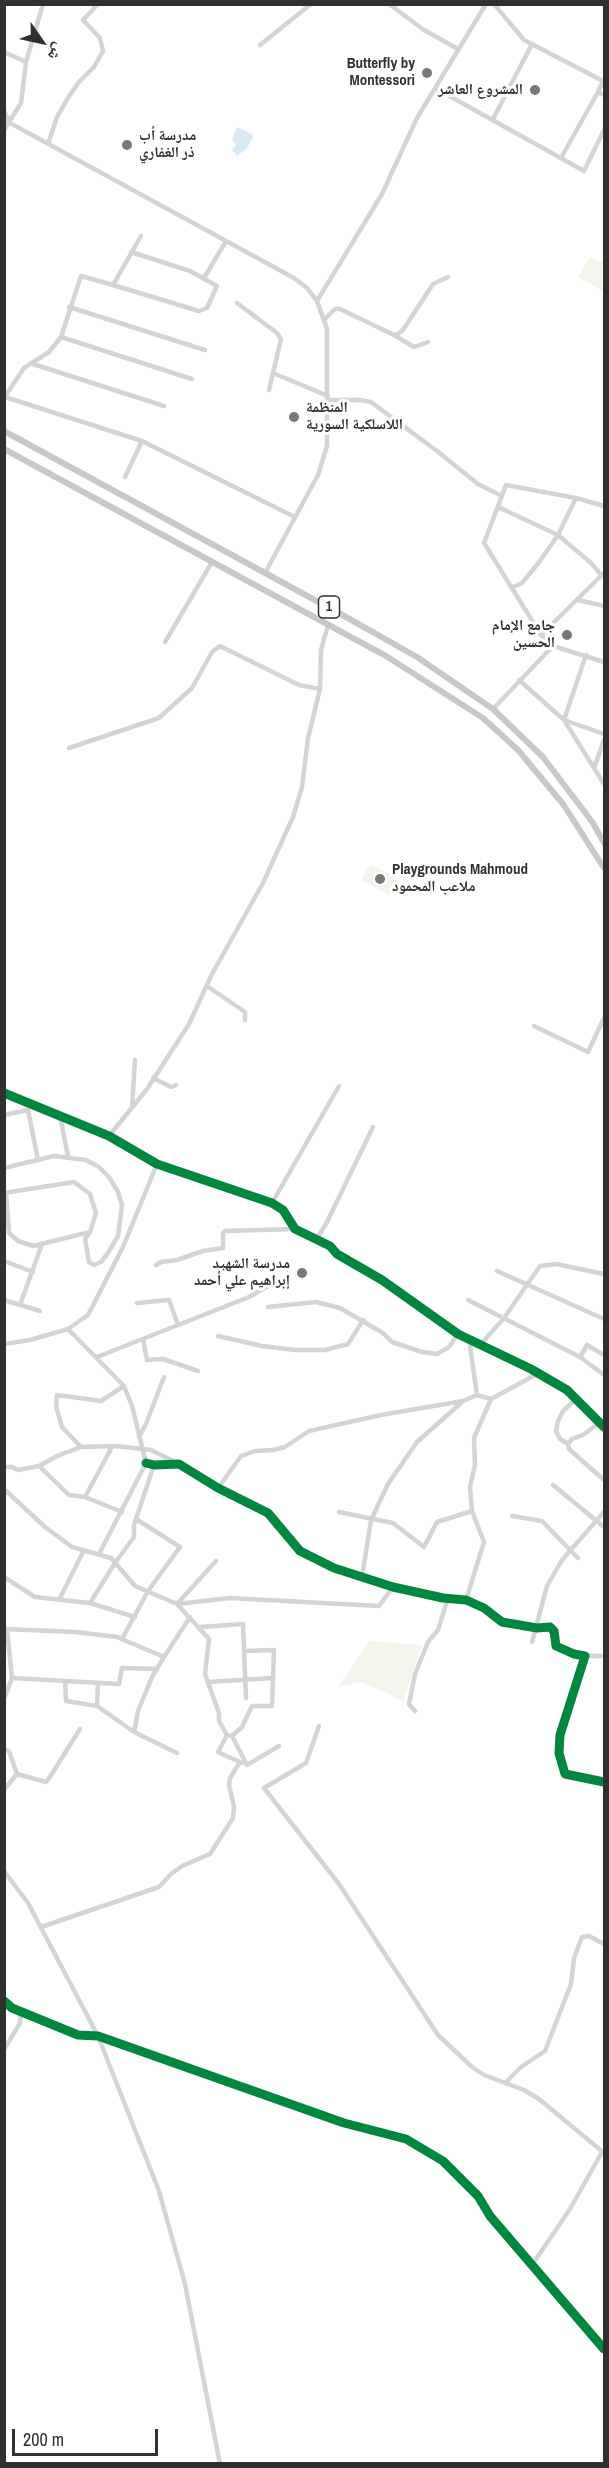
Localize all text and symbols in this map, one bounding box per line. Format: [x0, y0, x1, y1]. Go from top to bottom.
north arrow [12, 12, 72, 72]
text: ش [43, 39, 71, 65]
place label: Butterfly by Montessori [347, 55, 415, 90]
marker: Butterfly by Montessori [420, 66, 434, 80]
place label: المشروع العاشر [438, 81, 523, 99]
marker: المشروع العاشر [528, 83, 542, 97]
place label: مدرسة أب ذر الغفاري [139, 127, 196, 162]
marker: مدرسة أب ذر الغفاري [120, 138, 134, 152]
place label: المنظمة اللاسلكية السورية [306, 399, 403, 434]
marker: المنظمة اللاسلكية السورية [287, 410, 301, 424]
road number: 1 [318, 596, 340, 618]
place label: جامع الإمام الحسين [492, 617, 555, 652]
marker: جامع الإمام الحسين [560, 628, 574, 642]
place label: Playgrounds Mahmoud ملاعب المحمود [392, 861, 528, 896]
marker: Playgrounds Mahmoud ملاعب المحمود [373, 872, 387, 886]
place label: مدرسة الشهيد إبراهيم علي أحمد [194, 1255, 290, 1290]
marker: مدرسة الشهيد إبراهيم علي أحمد [295, 1266, 309, 1280]
scale bar [15, 2417, 160, 2455]
text: 200 m [23, 2427, 64, 2452]

